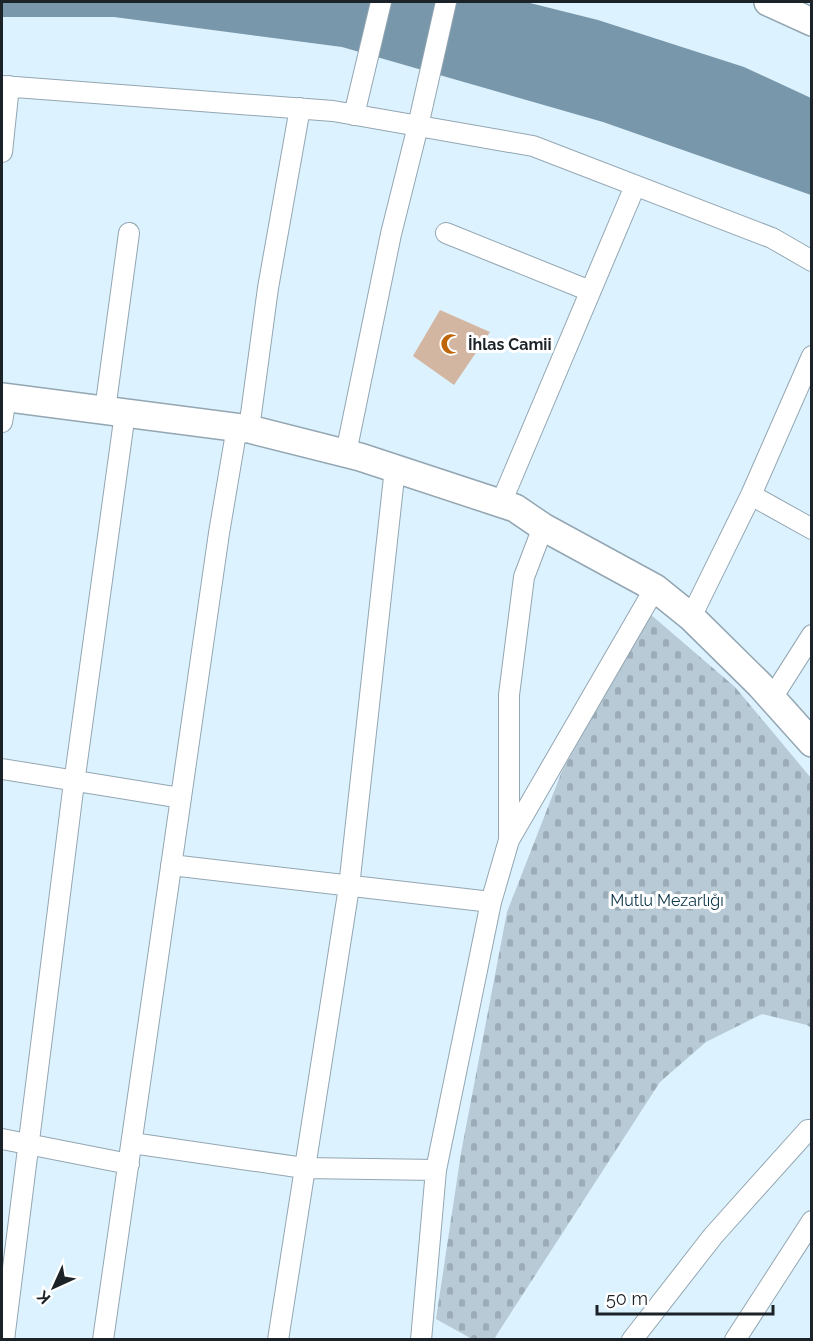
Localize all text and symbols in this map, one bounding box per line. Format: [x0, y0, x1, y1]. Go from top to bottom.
mosque icon: İhlas Camii [439, 332, 463, 356]
place label: İhlas Camii [468, 334, 551, 354]
park label: Mutlu Mezarlığı [610, 891, 724, 910]
north arrow [24, 1257, 84, 1317]
scale bar [597, 1278, 772, 1316]
text: K [33, 1287, 54, 1308]
text: 50 m [606, 1288, 648, 1309]

